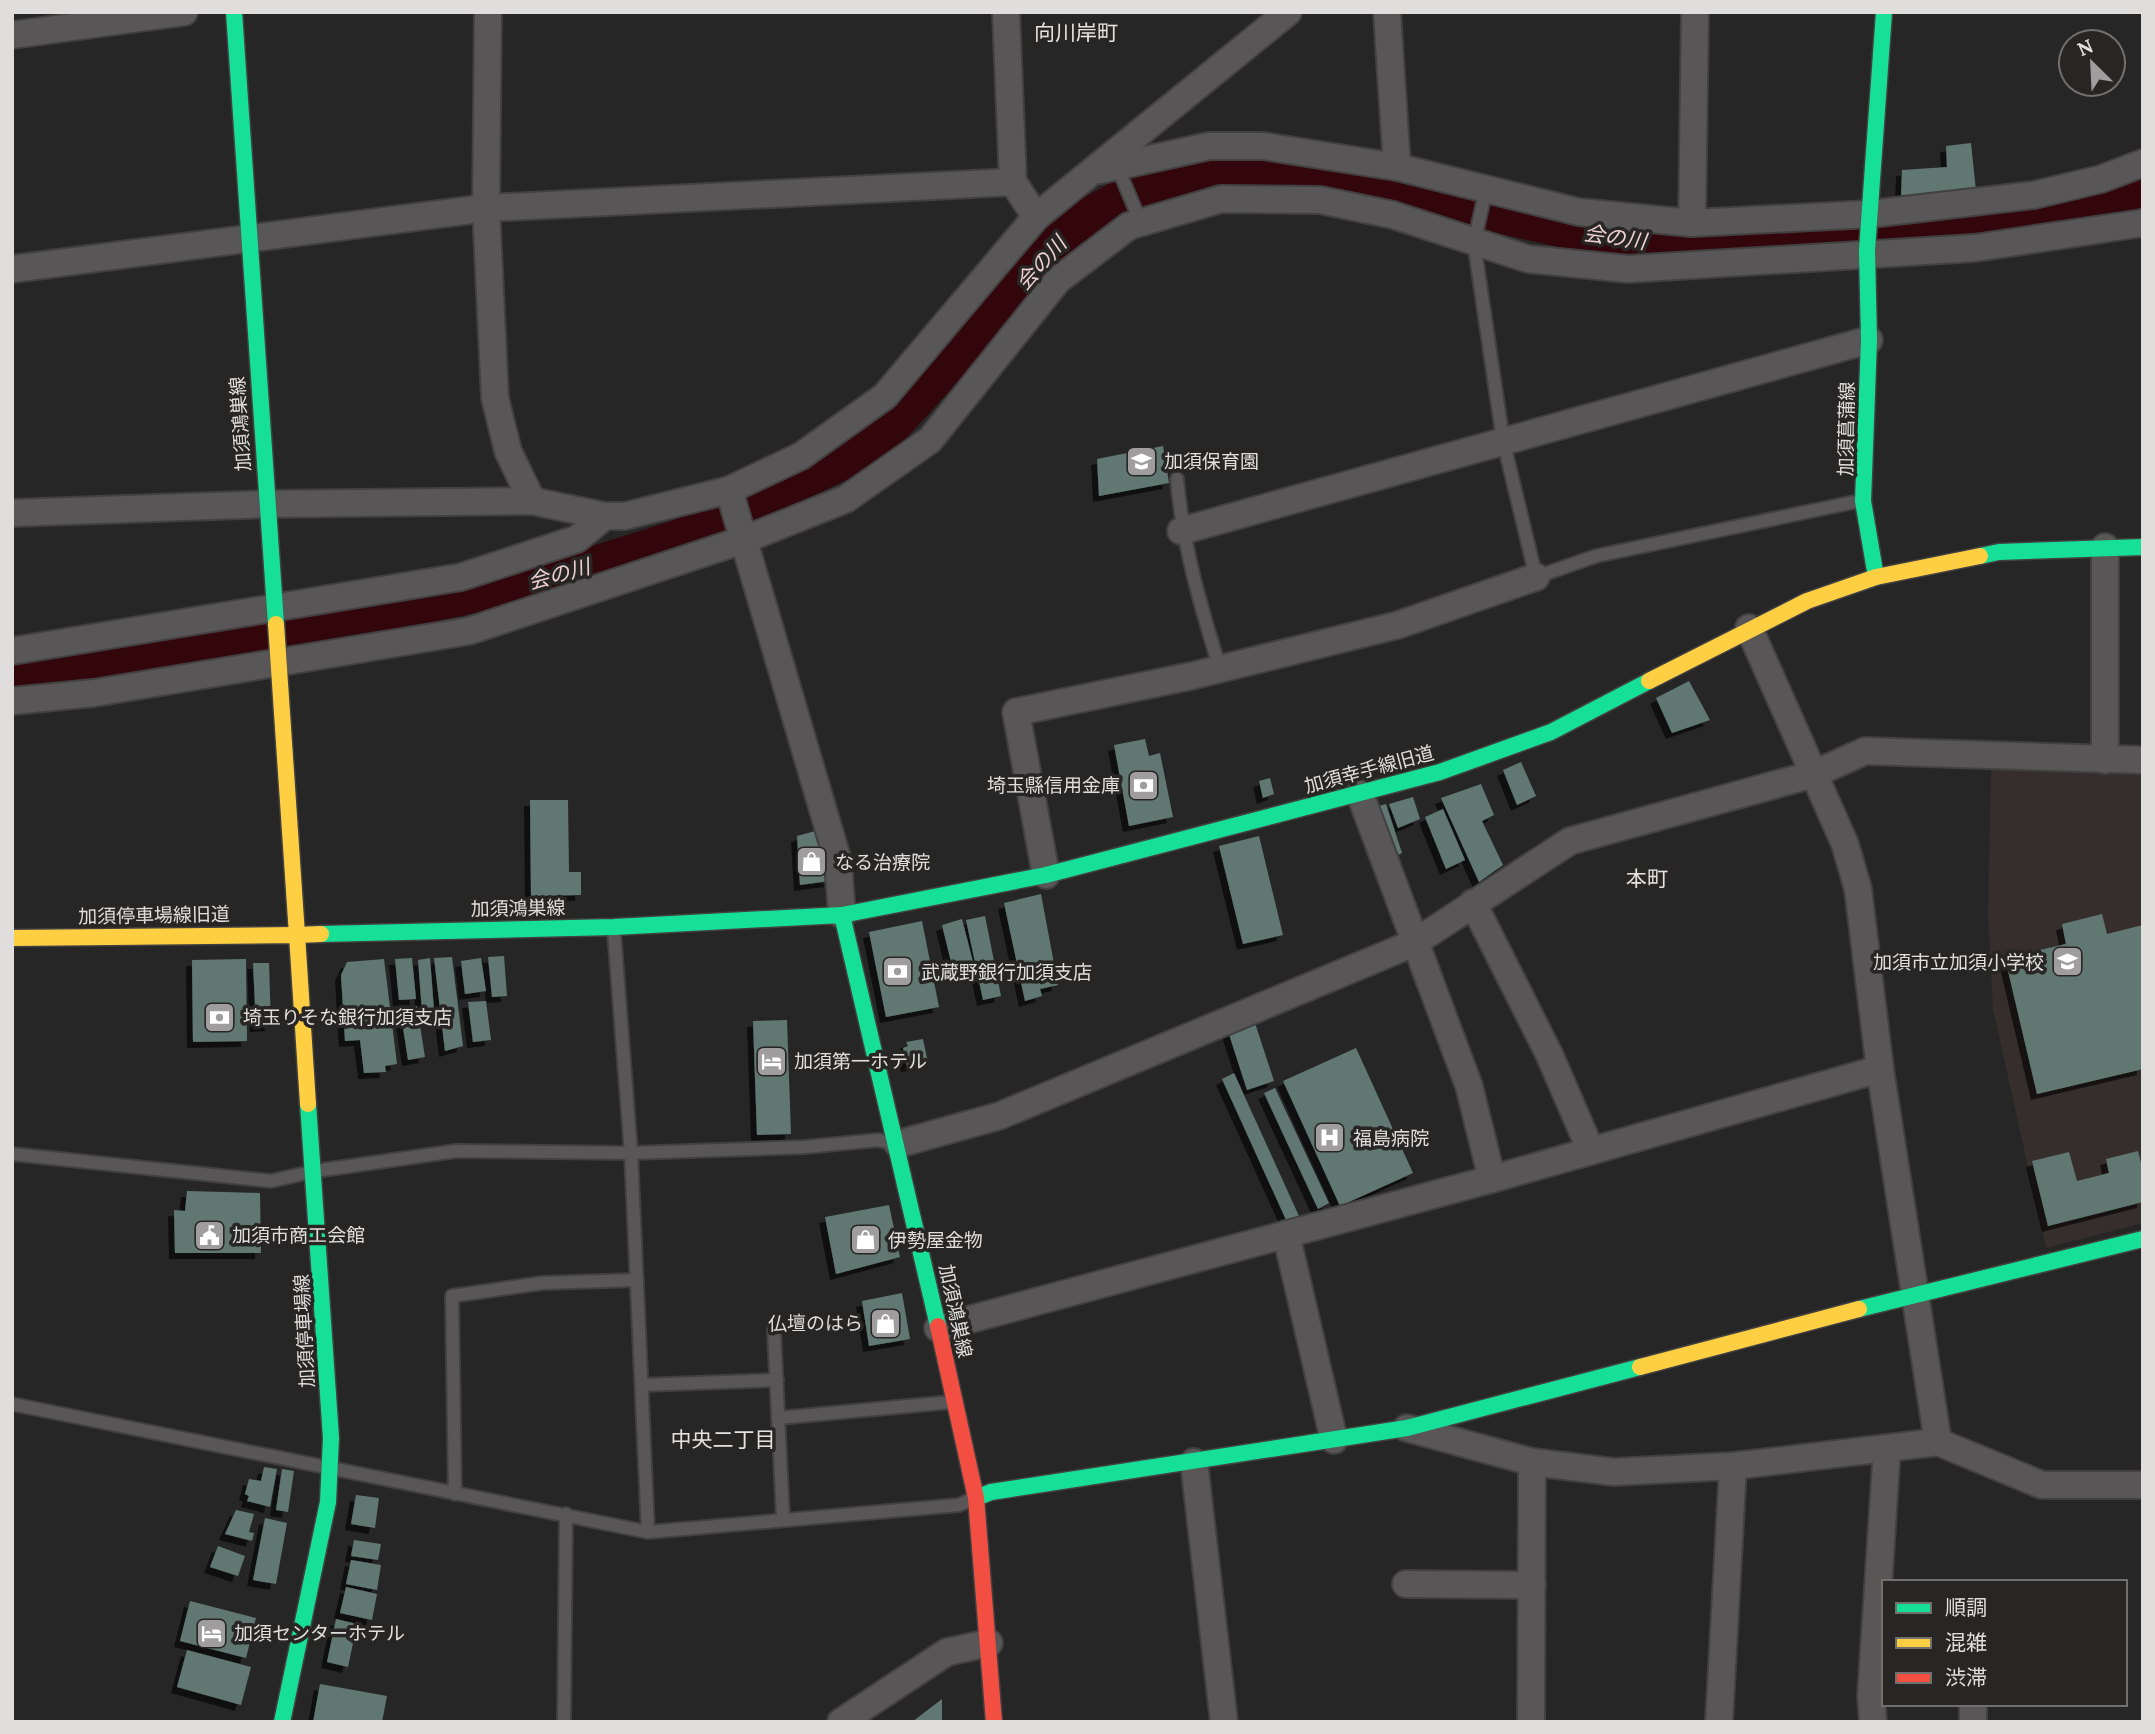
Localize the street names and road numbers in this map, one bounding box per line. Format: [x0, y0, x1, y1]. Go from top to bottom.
street label: 加須鴻巣線 [225, 376, 255, 472]
street label: 加須菖蒲線 [1833, 381, 1859, 477]
street label: 加須幸手線旧道 [1302, 740, 1436, 798]
street label: 加須鴻巣線 [470, 895, 566, 921]
street label: 加須停車場線旧道 [78, 902, 230, 928]
street label: 加須鴻巣線 [934, 1262, 978, 1360]
street label: 加須停車場線 [289, 1273, 319, 1389]

